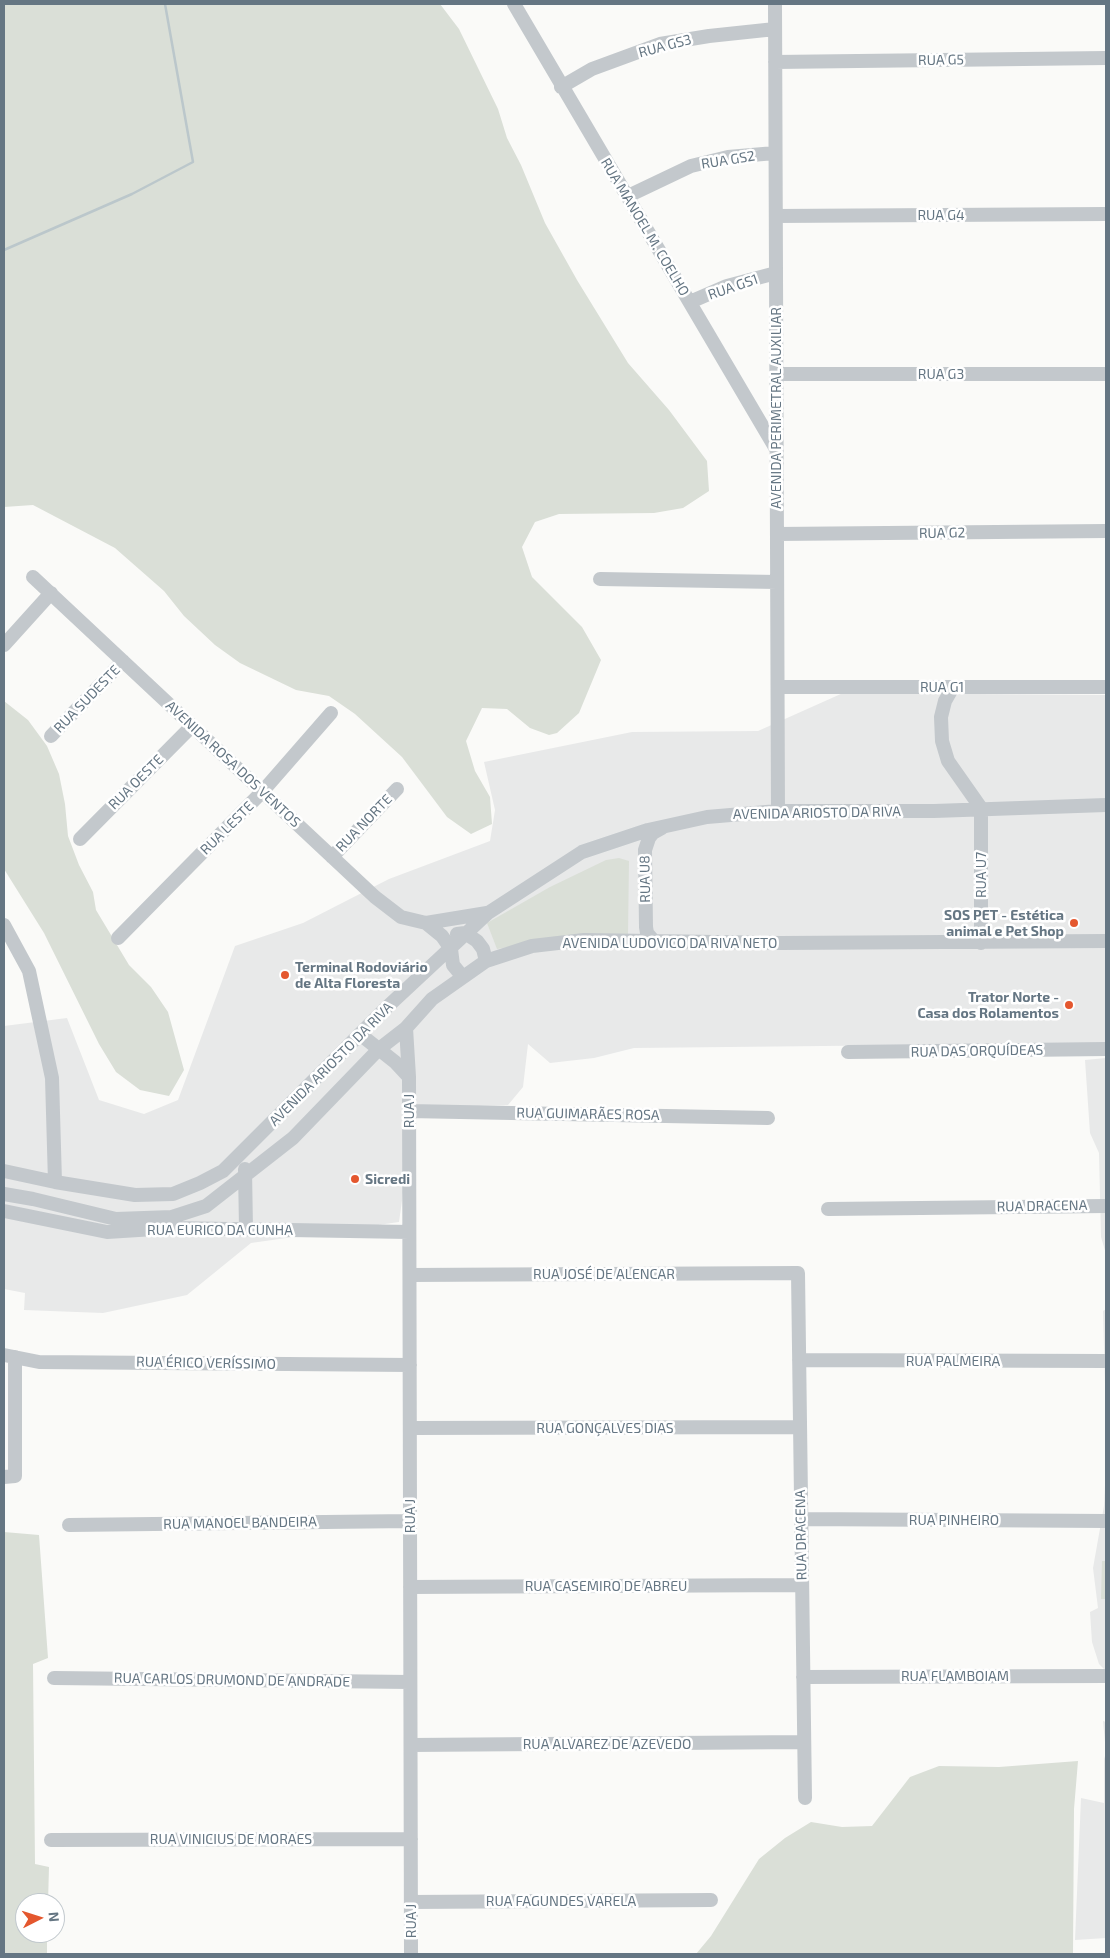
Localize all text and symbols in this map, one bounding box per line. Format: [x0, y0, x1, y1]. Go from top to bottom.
street label: RUA GS3 [637, 31, 693, 61]
street label: RUA G5 [918, 51, 964, 69]
street label: RUA GS2 [700, 147, 756, 173]
street label: RUA MANOEL M. COELHO [597, 155, 693, 299]
street label: RUA G4 [917, 207, 965, 223]
street label: RUA GS1 [706, 271, 760, 303]
street label: AVENIDA PERIMETRAL AUXILIAR [768, 307, 784, 509]
street label: RUA G3 [918, 366, 964, 382]
street label: RUA G2 [919, 524, 965, 542]
street label: RUA SUDESTE [50, 662, 124, 736]
street label: RUA G1 [920, 679, 964, 695]
street label: AVENIDA ROSA DOS VENTOS [162, 697, 304, 831]
street label: RUA OESTE [105, 751, 167, 813]
street label: RUA NORTE [332, 791, 396, 855]
street label: RUA LESTE [197, 798, 257, 858]
street label: AVENIDA ARIOSTO DA RIVA [733, 803, 901, 823]
street label: RUA U7 [973, 852, 989, 898]
street label: RUA U8 [636, 855, 654, 903]
place label: SOS PET - Estética animal e Pet Shop [944, 907, 1064, 940]
marker: SOS PET - Estética animal e Pet Shop [1068, 917, 1080, 929]
street label: AVENIDA LUDOVICO DA RIVA NETO [563, 935, 777, 951]
place label: Terminal Rodoviário de Alta Floresta [295, 959, 428, 992]
marker: Terminal Rodoviário de Alta Floresta [279, 969, 291, 981]
place label: Trator Norte - Casa dos Rolamentos [917, 989, 1059, 1022]
street label: AVENIDA ARIOSTO DA RIVA [266, 999, 396, 1129]
marker: Trator Norte - Casa dos Rolamentos [1063, 999, 1075, 1011]
street label: RUA DAS ORQUÍDEAS [910, 1041, 1044, 1061]
street label: RUA J [401, 1094, 417, 1128]
street label: RUA GUIMARÃES ROSA [516, 1104, 660, 1124]
place label: Sicredi [365, 1171, 410, 1187]
marker: Sicredi [349, 1173, 361, 1185]
street label: RUA DRACENA [996, 1197, 1088, 1215]
street label: RUA EURICO DA CUNHA [147, 1222, 293, 1238]
street label: RUA JOSÉ DE ALENCAR [533, 1266, 675, 1282]
street label: RUA ÉRICO VERÍSSIMO [136, 1353, 276, 1373]
street label: RUA PALMEIRA [906, 1353, 1000, 1369]
street label: RUA GONÇALVES DIAS [536, 1420, 674, 1436]
street label: RUA DRACENA [792, 1489, 810, 1581]
street label: RUA J [402, 1499, 418, 1533]
street label: RUA PINHEIRO [909, 1512, 999, 1528]
street label: RUA MANOEL BANDEIRA [163, 1513, 317, 1533]
street label: RUA CASEMIRO DE ABREU [525, 1578, 687, 1594]
street label: RUA FLAMBOIAM [901, 1668, 1009, 1684]
street label: RUA CARLOS DRUMOND DE ANDRADE [114, 1670, 350, 1690]
street label: RUA ALVAREZ DE AZEVEDO [523, 1736, 691, 1752]
street label: RUA VINICIUS DE MORAES [150, 1831, 312, 1847]
north arrow [15, 1893, 65, 1943]
street label: RUA FAGUNDES VARELA [486, 1893, 636, 1909]
street label: RUA J [403, 1904, 419, 1938]
text: N [46, 1911, 63, 1923]

